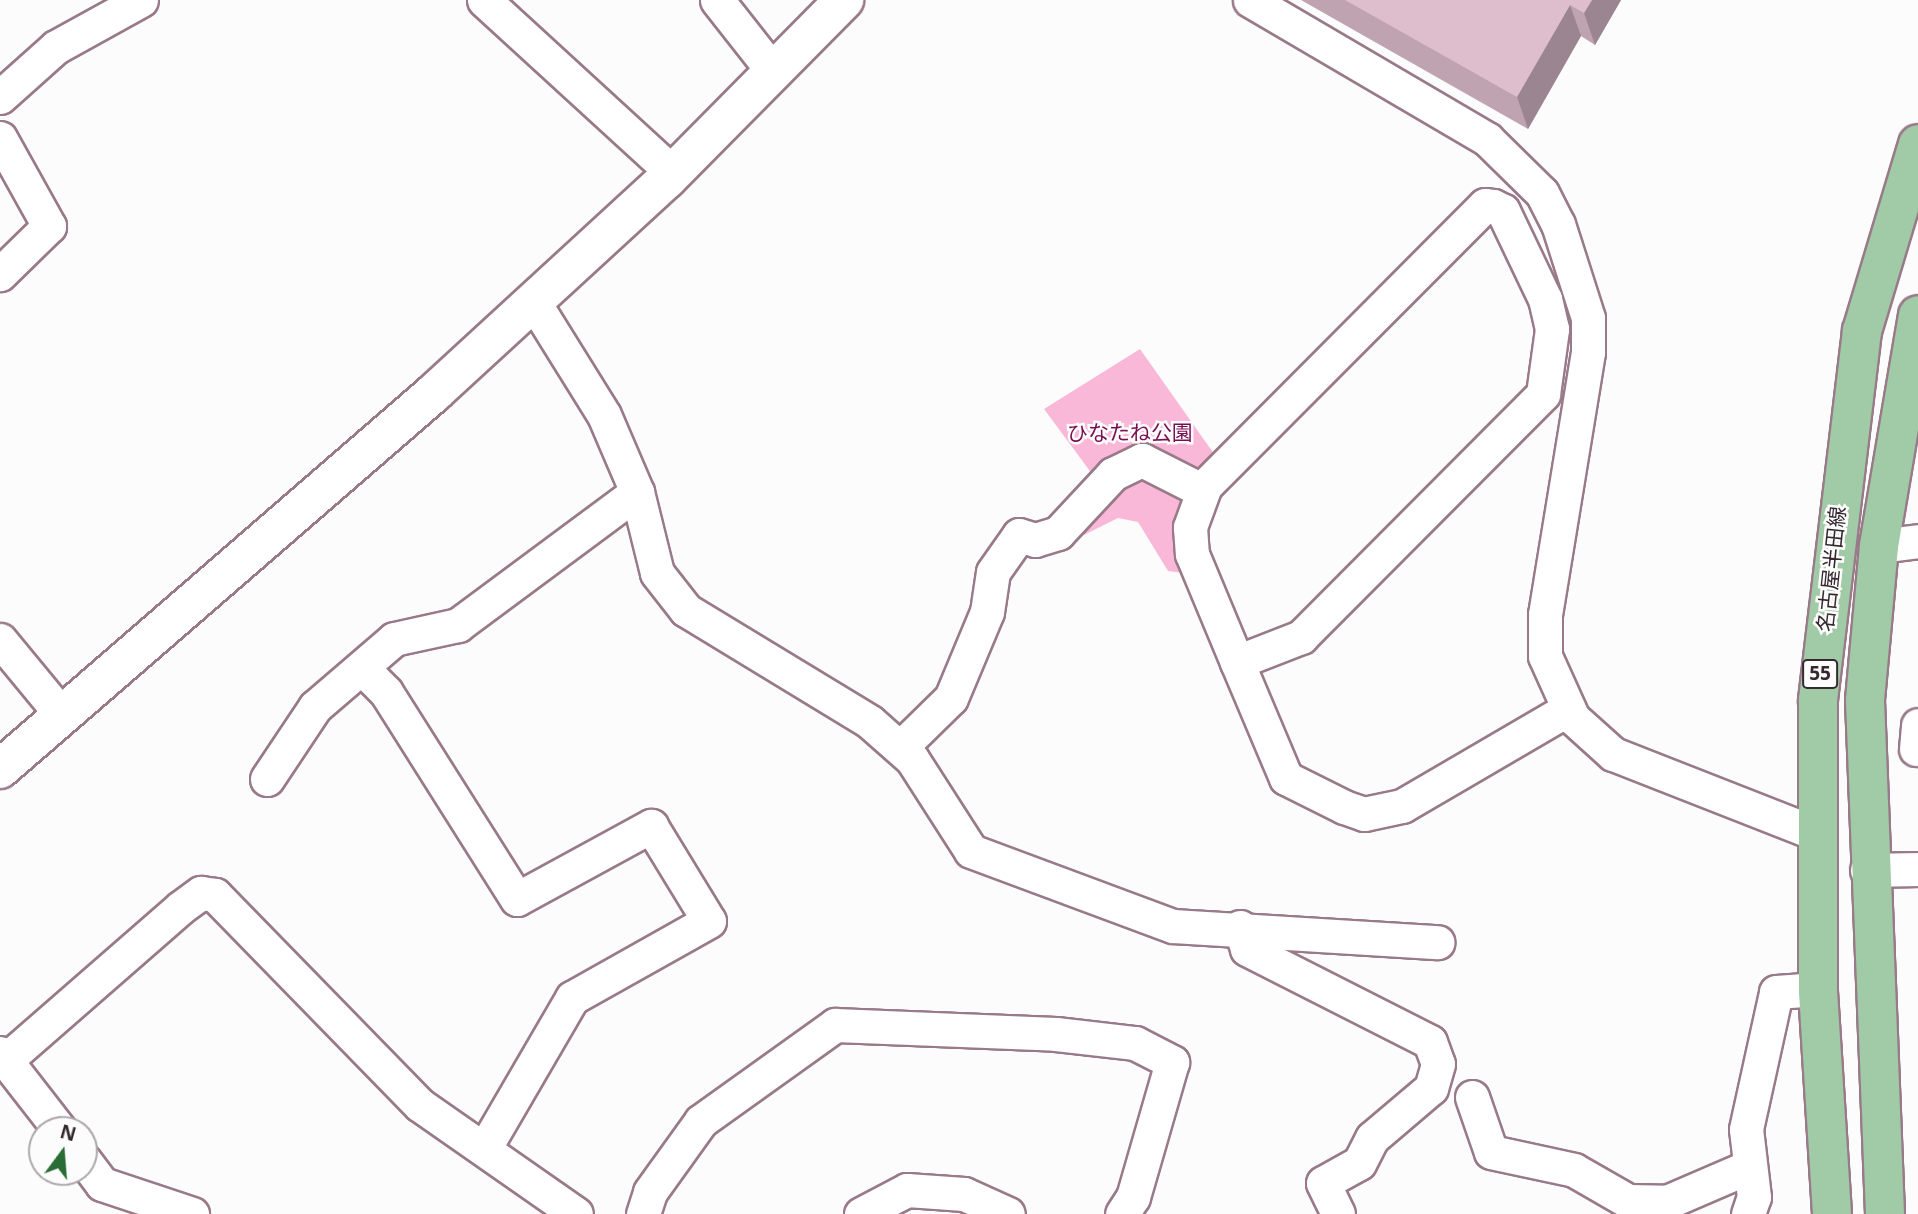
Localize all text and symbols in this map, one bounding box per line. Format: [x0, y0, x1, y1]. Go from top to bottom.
park label: ひなたね公園 [1067, 419, 1193, 445]
street label: 名古屋半田線 [1812, 505, 1850, 633]
road number: 55 [1801, 659, 1839, 690]
north arrow [28, 1116, 98, 1186]
text: N [57, 1118, 79, 1147]

